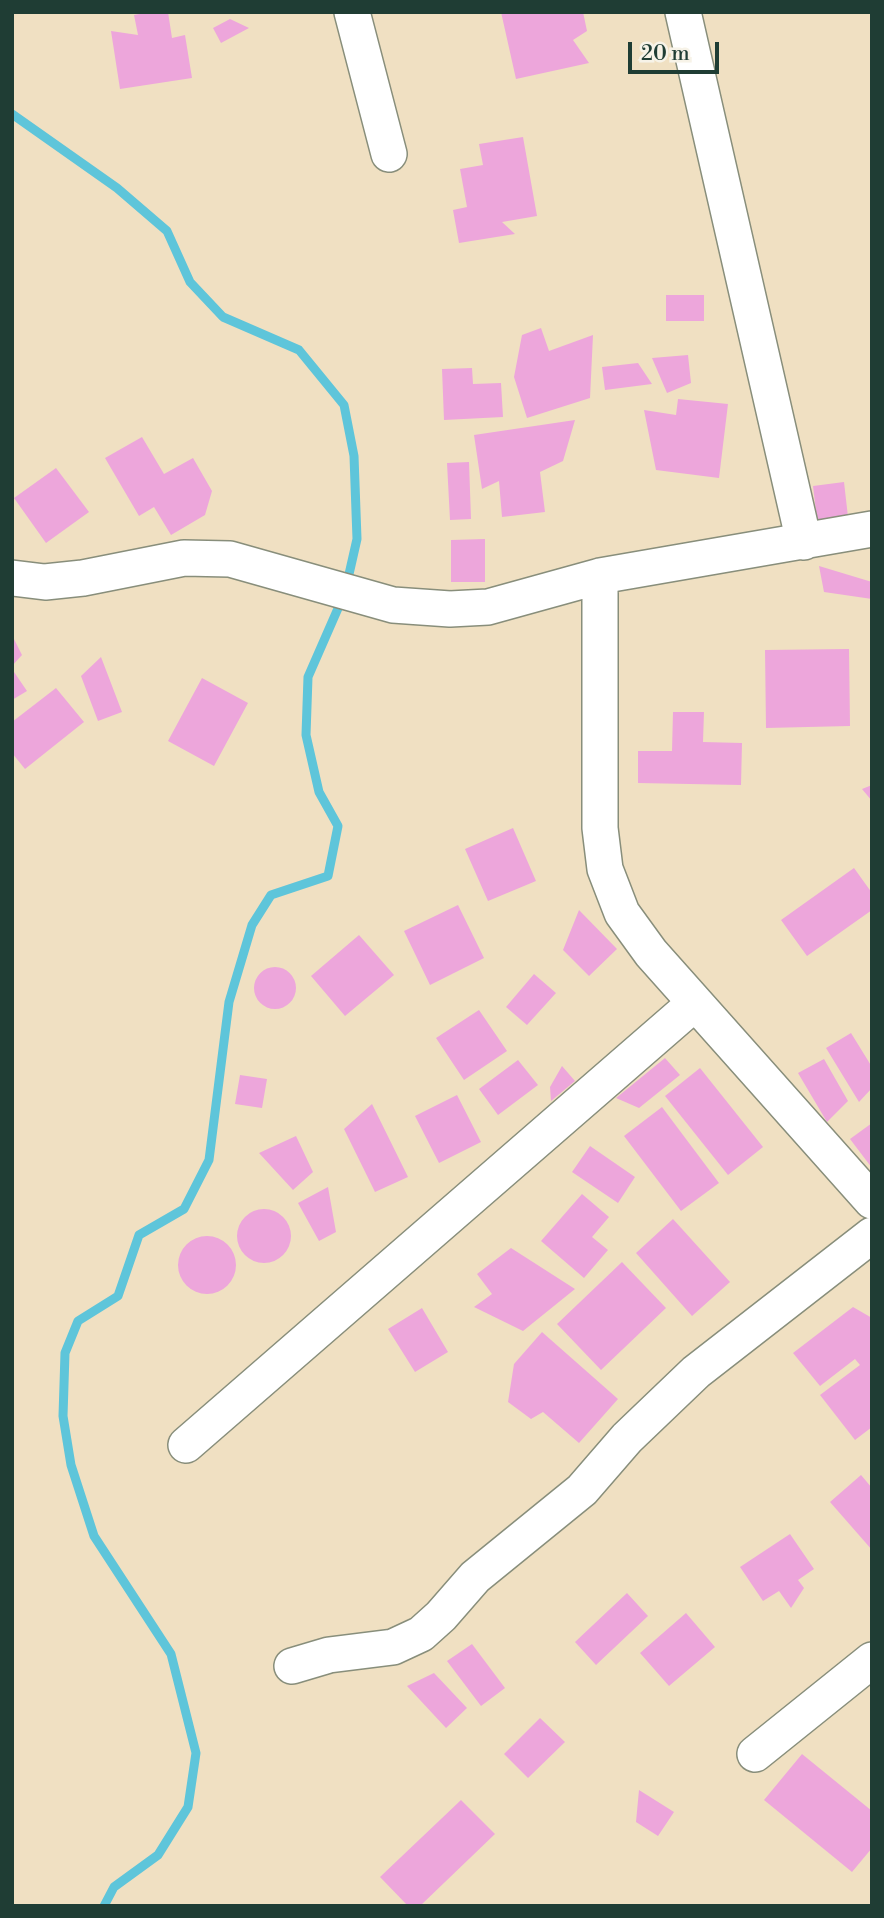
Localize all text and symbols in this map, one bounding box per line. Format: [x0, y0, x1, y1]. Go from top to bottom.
scale bar [632, 28, 723, 72]
text: 20 m [641, 41, 690, 67]

